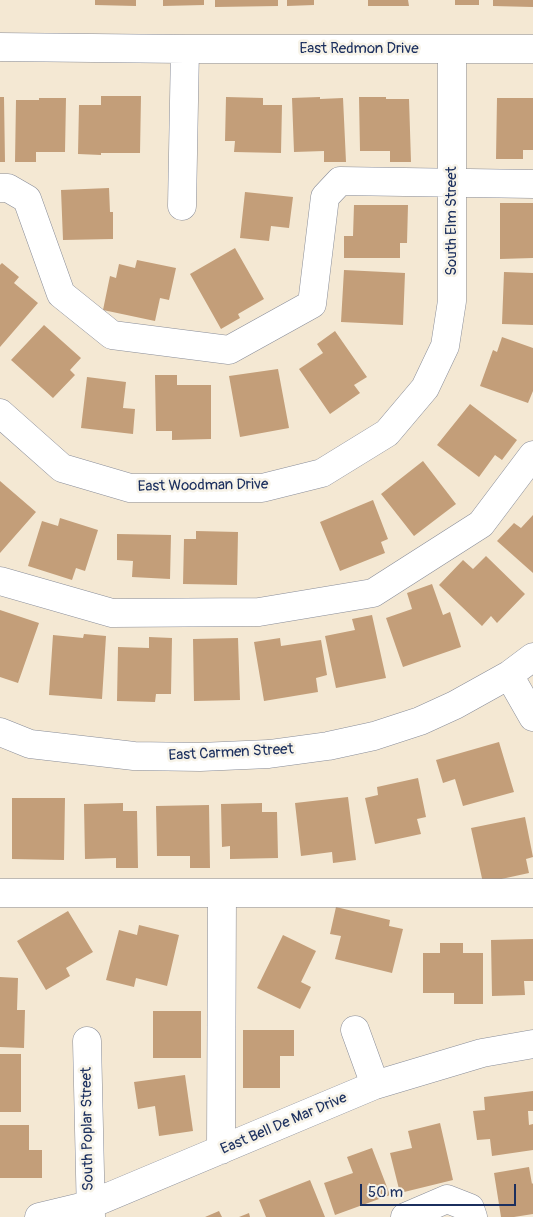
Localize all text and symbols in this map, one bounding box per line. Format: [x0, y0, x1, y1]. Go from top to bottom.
street label: East Redmon Drive [299, 40, 419, 58]
street label: South Elm Street [443, 166, 461, 276]
street label: East Woodman Drive [138, 476, 268, 496]
street label: East Carmen Street [168, 741, 294, 765]
street label: South Poplar Street [78, 1067, 98, 1191]
street label: East Bell De Mar Drive [218, 1089, 350, 1159]
scale bar [363, 1174, 519, 1206]
text: 50 m [368, 1183, 403, 1202]

